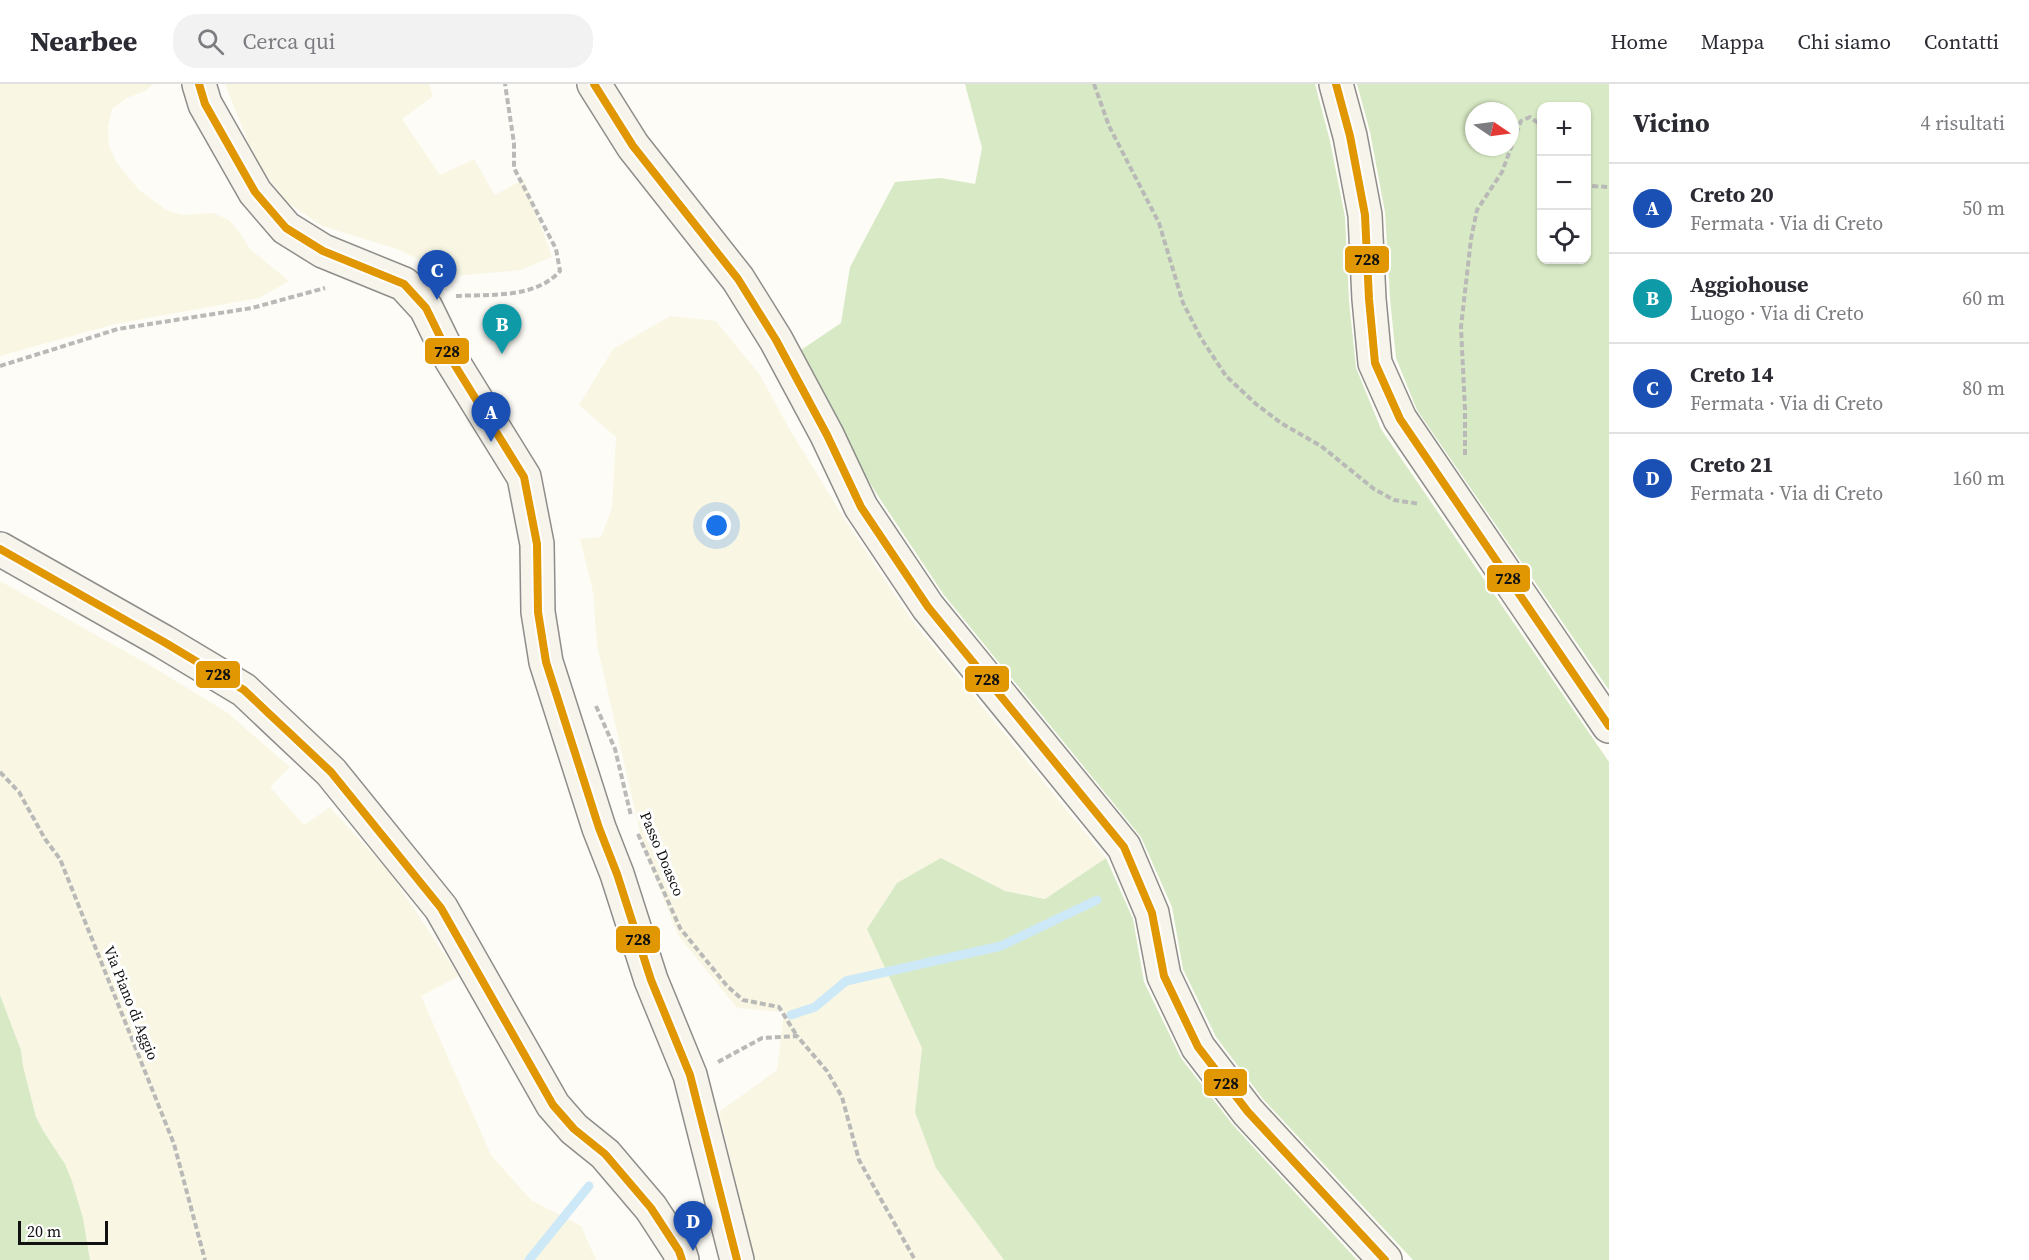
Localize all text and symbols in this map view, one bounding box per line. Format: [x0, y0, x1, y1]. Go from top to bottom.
search box [173, 14, 593, 68]
text: Nearbee [30, 22, 137, 60]
icon: search [194, 25, 227, 58]
text: Cerca qui [242, 26, 335, 56]
text: Home [1610, 27, 1668, 56]
text: Mappa [1701, 27, 1765, 56]
text: Chi siamo [1798, 27, 1891, 56]
text: Contatti [1924, 27, 1999, 56]
north arrow [1465, 102, 1519, 156]
map controls [1537, 102, 1591, 264]
button: + [1537, 102, 1591, 156]
text: Vicino [1633, 105, 1710, 141]
text: 4 risultati [1920, 109, 2005, 137]
button: − [1537, 156, 1591, 210]
text: Creto 20 [1690, 179, 1774, 209]
text: A [1646, 194, 1659, 222]
text: 50 m [1962, 194, 2005, 222]
text: Fermata · Via di Creto [1690, 209, 1883, 237]
button: locate [1537, 210, 1591, 264]
line badge: 728 [1344, 245, 1390, 274]
text: 728 [1354, 248, 1380, 270]
pin: C [418, 250, 456, 300]
text: Aggiohouse [1690, 269, 1809, 299]
text: B [1646, 284, 1659, 312]
text: 60 m [1962, 284, 2005, 312]
text: Luogo · Via di Creto [1690, 299, 1864, 327]
pin: B [482, 304, 522, 354]
line badge: 728 [424, 337, 470, 365]
text: 728 [434, 340, 460, 362]
text: Creto 14 [1690, 359, 1774, 389]
text: C [1646, 374, 1659, 402]
text: 80 m [1962, 374, 2005, 402]
text: Fermata · Via di Creto [1690, 389, 1883, 417]
pin: A [472, 392, 510, 442]
text: Creto 21 [1690, 449, 1774, 479]
text: D [1645, 464, 1660, 492]
text: 160 m [1952, 464, 2005, 492]
text: Fermata · Via di Creto [1690, 479, 1883, 507]
your location [702, 511, 731, 540]
line badge: 728 [1486, 564, 1531, 593]
text: 728 [1495, 567, 1521, 589]
line badge: 728 [195, 660, 241, 689]
text: 728 [205, 663, 231, 685]
line badge: 728 [964, 665, 1010, 693]
text: 728 [974, 668, 1000, 690]
street label: Passo Doasco [635, 808, 690, 899]
line badge: 728 [615, 925, 661, 954]
text: 728 [625, 928, 651, 950]
street label: Via Piano di Aggio [99, 942, 164, 1063]
line badge: 728 [1203, 1068, 1248, 1097]
text: 728 [1213, 1072, 1239, 1094]
pin: D [674, 1202, 712, 1251]
scale bar [18, 1218, 108, 1246]
text: 20 m [27, 1220, 61, 1242]

